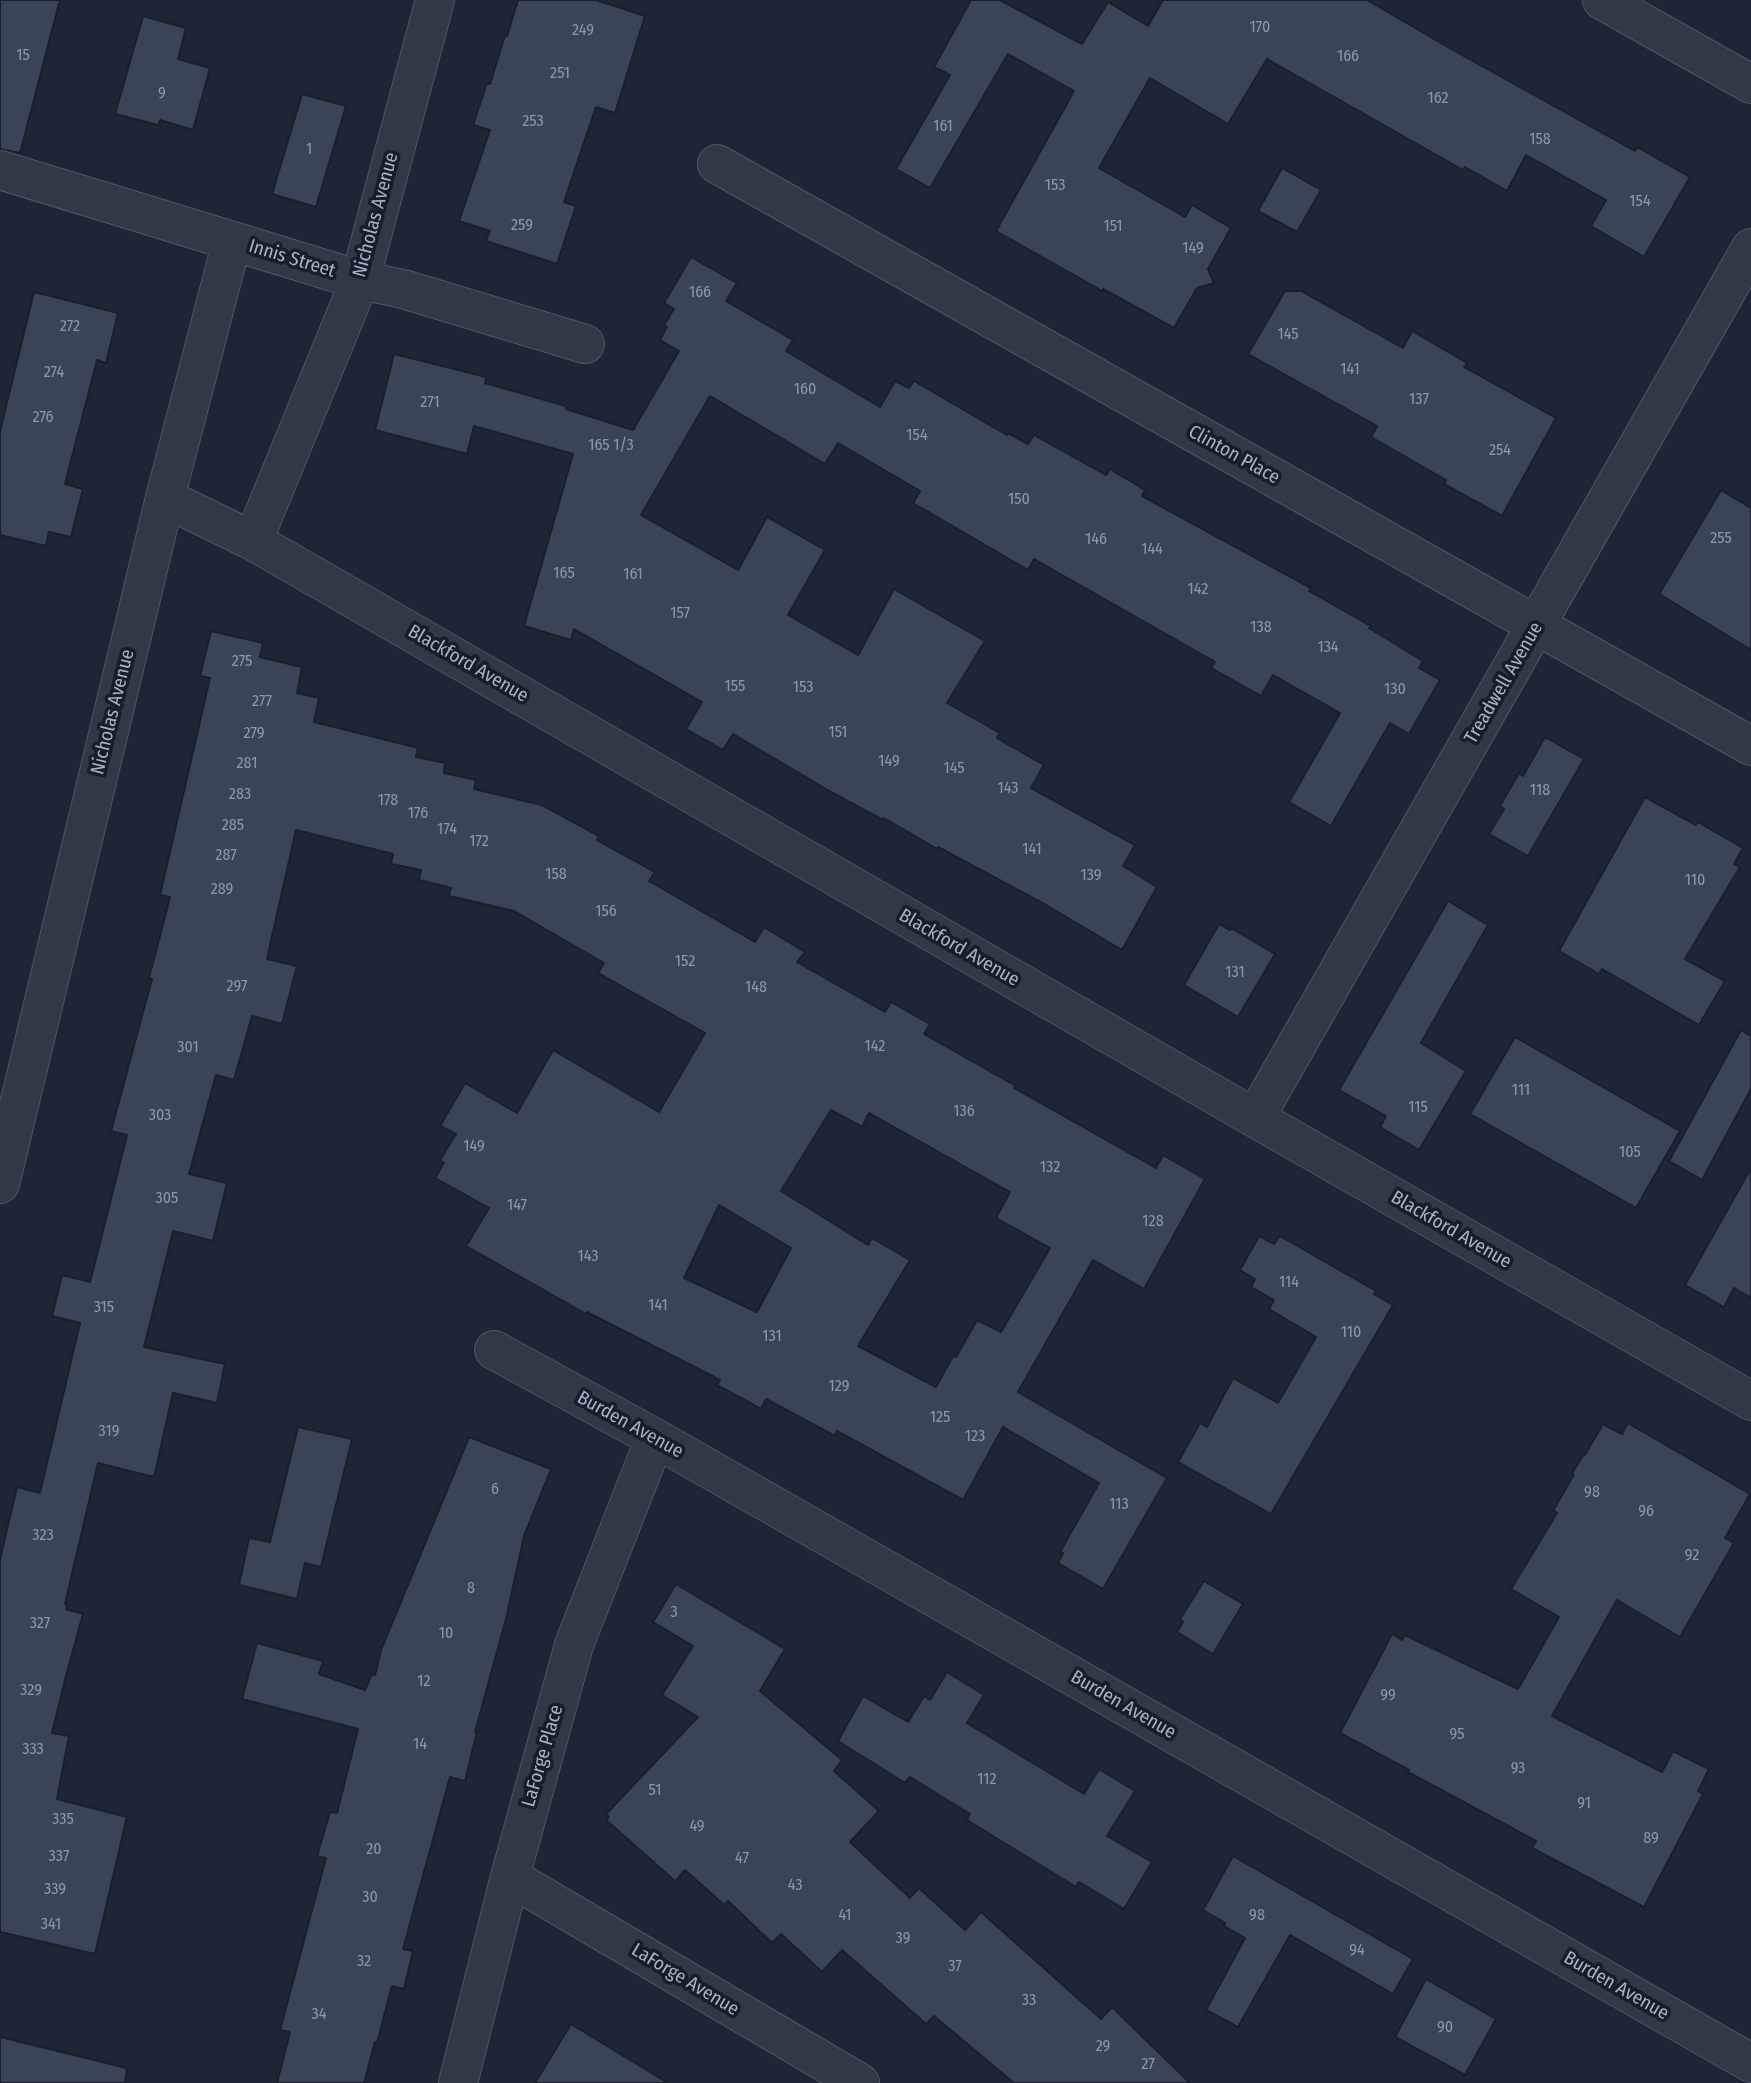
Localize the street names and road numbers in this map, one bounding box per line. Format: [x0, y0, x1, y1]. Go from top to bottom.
street label: Nicholas Avenue [348, 150, 404, 280]
street label: Innis Street [246, 235, 338, 283]
street label: Clinton Place [1184, 421, 1284, 489]
street label: Treadwell Avenue [1460, 618, 1548, 748]
street label: Blackford Avenue [404, 620, 532, 708]
street label: Nicholas Avenue [86, 647, 140, 777]
street label: Blackford Avenue [895, 904, 1023, 992]
street label: Blackford Avenue [1387, 1186, 1515, 1274]
street label: Burden Avenue [573, 1387, 687, 1463]
street label: Burden Avenue [1066, 1666, 1180, 1744]
street label: LaForge Place [518, 1702, 568, 1810]
street label: LaForge Avenue [627, 1939, 743, 2021]
street label: Burden Avenue [1559, 1947, 1673, 2025]

